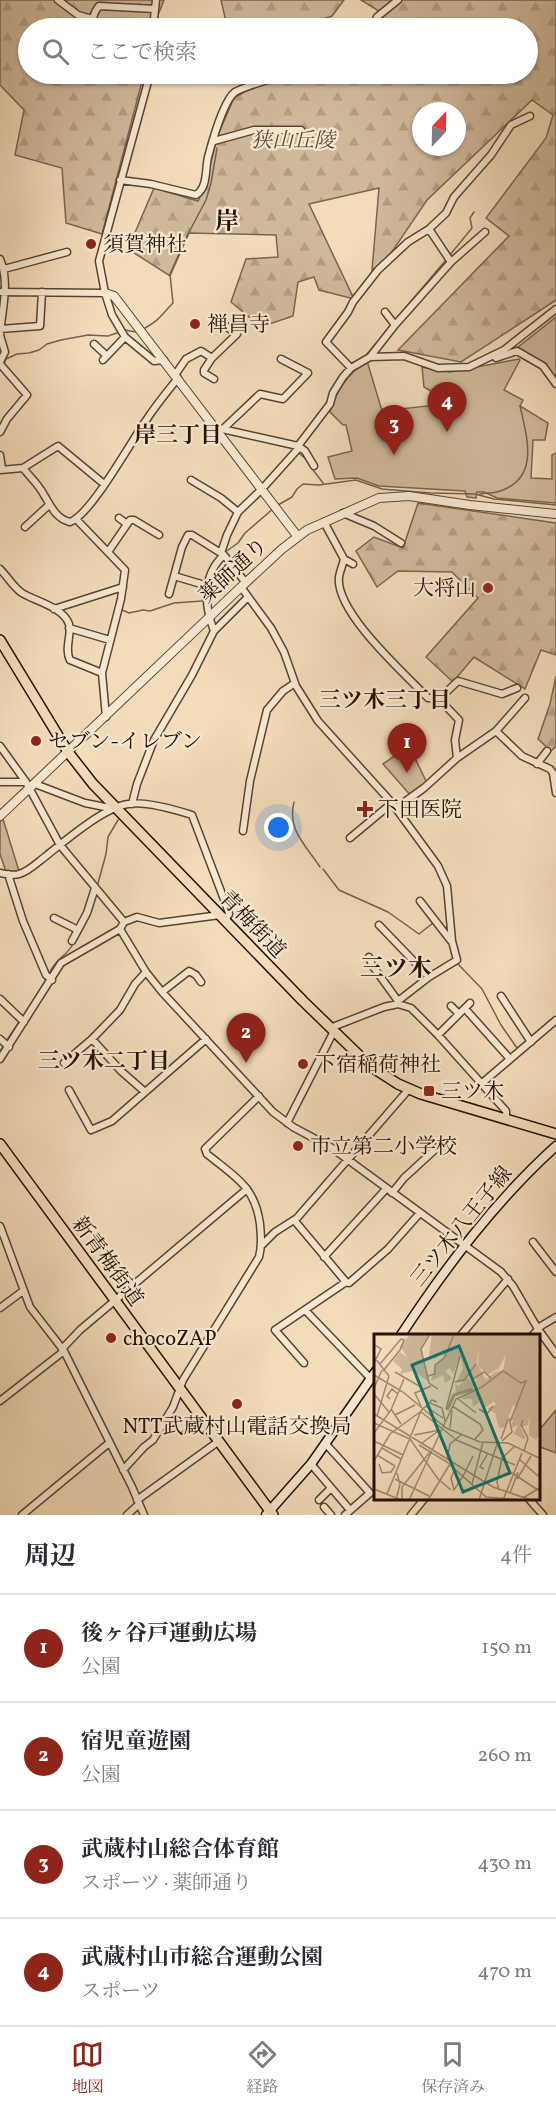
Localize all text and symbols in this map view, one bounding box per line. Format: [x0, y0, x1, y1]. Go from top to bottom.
search box [18, 18, 538, 84]
icon: search [39, 35, 72, 68]
text: ここで検索 [87, 38, 197, 69]
north arrow [412, 102, 466, 156]
park label: 狭山丘陵 [251, 127, 337, 156]
district label: 岸 [215, 206, 239, 240]
place label: 須賀神社 [103, 231, 187, 260]
marker: 須賀神社 [84, 237, 98, 251]
place label: 禅昌寺 [207, 311, 270, 340]
marker: 禅昌寺 [188, 317, 202, 331]
pin: 4 [428, 382, 466, 432]
pin: 3 [374, 406, 414, 455]
district label: 岸三丁目 [134, 421, 222, 452]
street label: 薬師通り [193, 532, 275, 610]
place label: 大将山 [413, 575, 476, 604]
marker: 大将山 [481, 581, 495, 595]
district label: 三ツ木三丁目 [319, 686, 451, 717]
pin: 1 [388, 724, 426, 773]
place label: セブン-イレブン [48, 728, 202, 757]
marker: セブン-イレブン [29, 734, 43, 748]
place label: 下田医院 [378, 796, 462, 825]
marker: 下田医院 [356, 800, 374, 818]
your location [264, 813, 293, 842]
street label: 青梅街道 [212, 885, 292, 965]
district label: 三ツ木 [360, 953, 432, 987]
pin: 2 [226, 1014, 266, 1063]
district label: 三ツ木二丁目 [38, 1047, 170, 1078]
place label: 下宿稲荷神社 [315, 1051, 441, 1080]
marker: 下宿稲荷神社 [296, 1057, 310, 1071]
place label: 三ツ木 [441, 1078, 504, 1107]
marker: 三ツ木 [422, 1084, 436, 1098]
place label: 市立第二小学校 [310, 1133, 457, 1162]
marker: 市立第二小学校 [291, 1139, 305, 1153]
street label: 三ツ木八王子線 [405, 1161, 520, 1293]
street label: 新青梅街道 [64, 1211, 149, 1313]
place label: chocoZAP [123, 1325, 216, 1354]
marker: chocoZAP [104, 1331, 118, 1345]
inset map [374, 1334, 541, 1500]
marker: NTT武蔵村山電話交換局 [230, 1397, 244, 1411]
place label: NTT武蔵村山電話交換局 [122, 1413, 352, 1442]
text: 周辺 [24, 1539, 76, 1575]
text: 4件 [500, 1542, 532, 1570]
text: 後ヶ谷戸運動広場 [81, 1619, 257, 1650]
text: 1 [39, 1634, 48, 1662]
text: 150 m [481, 1634, 532, 1662]
text: 公園 [81, 1654, 121, 1682]
text: 宿児童遊園 [81, 1727, 191, 1758]
text: 2 [38, 1742, 49, 1770]
text: 260 m [477, 1742, 532, 1770]
text: 公園 [81, 1762, 121, 1790]
text: 武蔵村山総合体育館 [81, 1835, 279, 1866]
text: 3 [38, 1850, 49, 1878]
text: 430 m [477, 1850, 532, 1878]
text: スポーツ · 薬師通り [81, 1870, 252, 1898]
text: 武蔵村山市総合運動公園 [81, 1943, 323, 1974]
text: 4 [37, 1958, 50, 1986]
text: 470 m [477, 1958, 532, 1986]
text: スポーツ [81, 1978, 160, 2006]
tab: 地図 [71, 2038, 104, 2099]
tab: 経路 [246, 2038, 279, 2099]
tab: 保存済み [421, 2038, 485, 2099]

